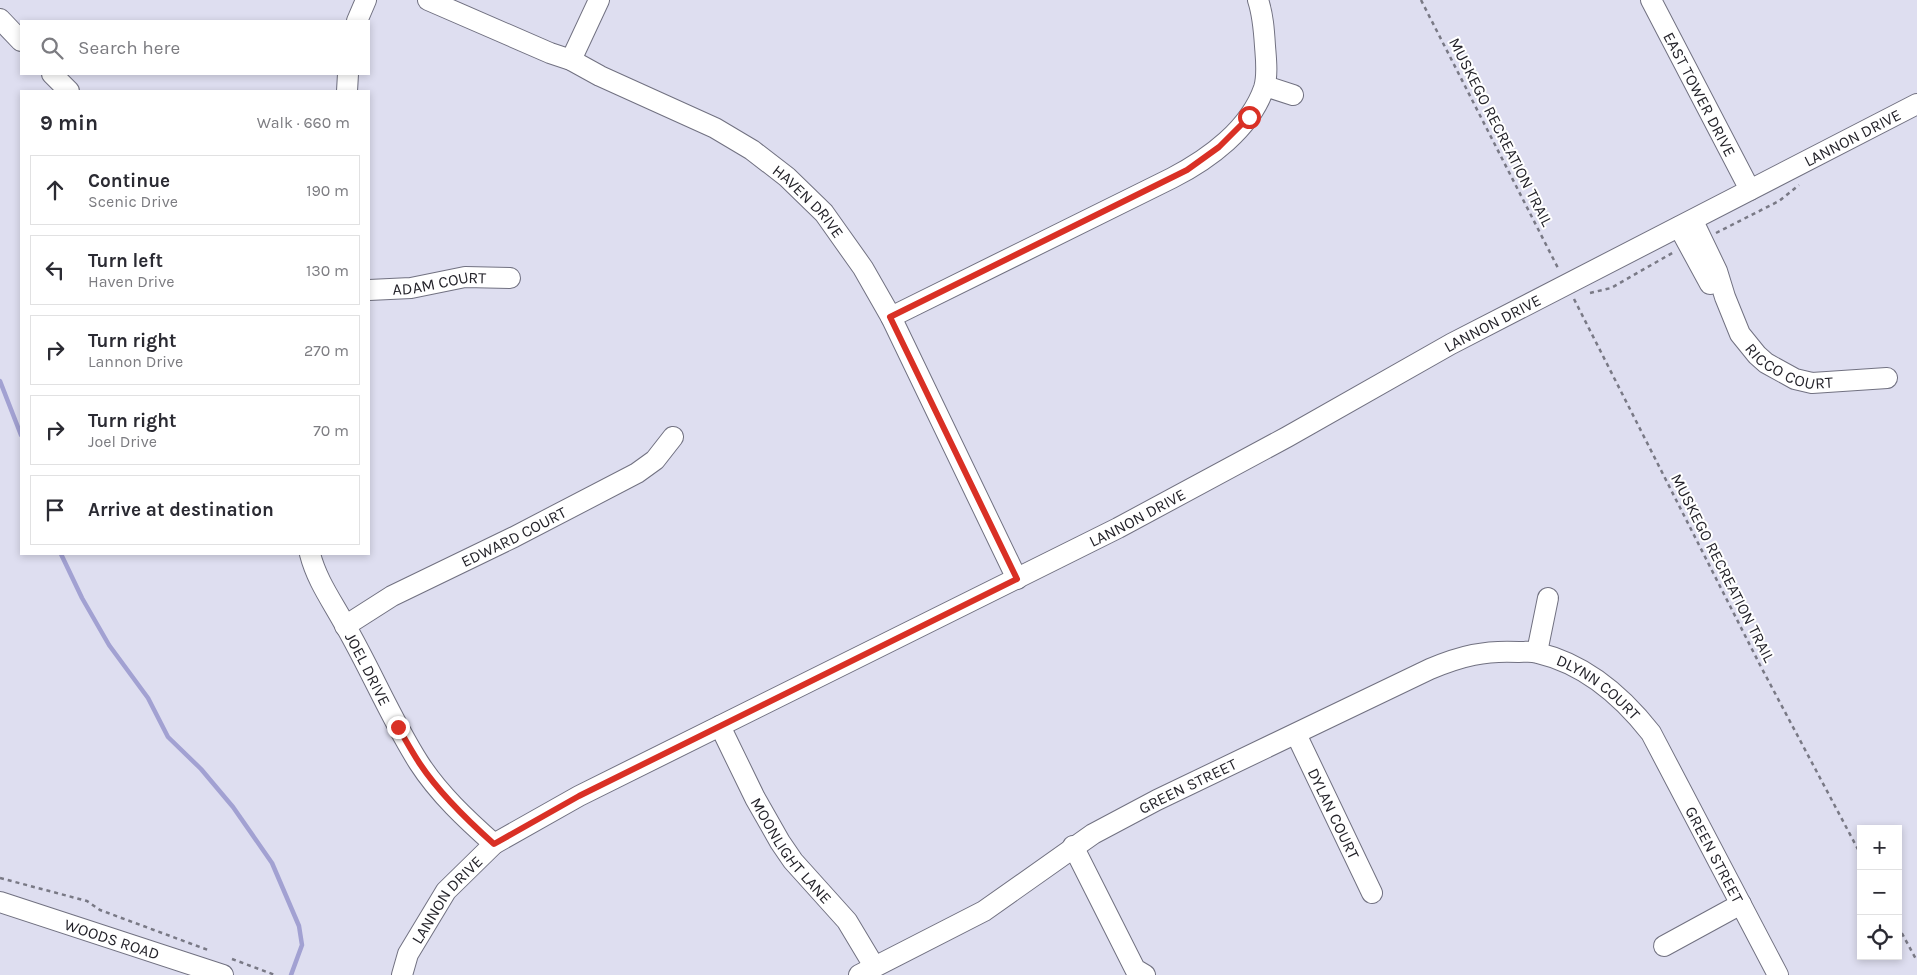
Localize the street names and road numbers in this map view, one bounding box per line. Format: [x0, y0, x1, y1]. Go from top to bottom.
street label: EAST TOWER DRIVE [1660, 28, 1740, 160]
street label: MUSKEGO RECREATION TRAIL [1445, 34, 1557, 230]
street label: LANNON DRIVE [1801, 104, 1904, 170]
street label: HAVEN DRIVE [769, 160, 848, 241]
street label: ADAM COURT [392, 267, 486, 298]
street label: LANNON DRIVE [1440, 290, 1544, 356]
street label: RICCO COURT [1742, 339, 1834, 393]
street label: MUSKEGO RECREATION TRAIL [1667, 470, 1779, 666]
street label: LANNON DRIVE [1086, 484, 1189, 551]
street label: EDWARD COURT [458, 502, 569, 571]
street label: JOEL DRIVE [341, 629, 395, 709]
street label: DLYNN COURT [1554, 650, 1645, 723]
street label: GREEN STREET [1135, 754, 1239, 818]
street label: DYLAN COURT [1304, 765, 1364, 862]
street label: MOONLIGHT LANE [747, 794, 836, 907]
street label: GREEN STREET [1682, 803, 1748, 906]
street label: LANNON DRIVE [407, 851, 486, 947]
street label: WOODS ROAD [62, 914, 162, 963]

